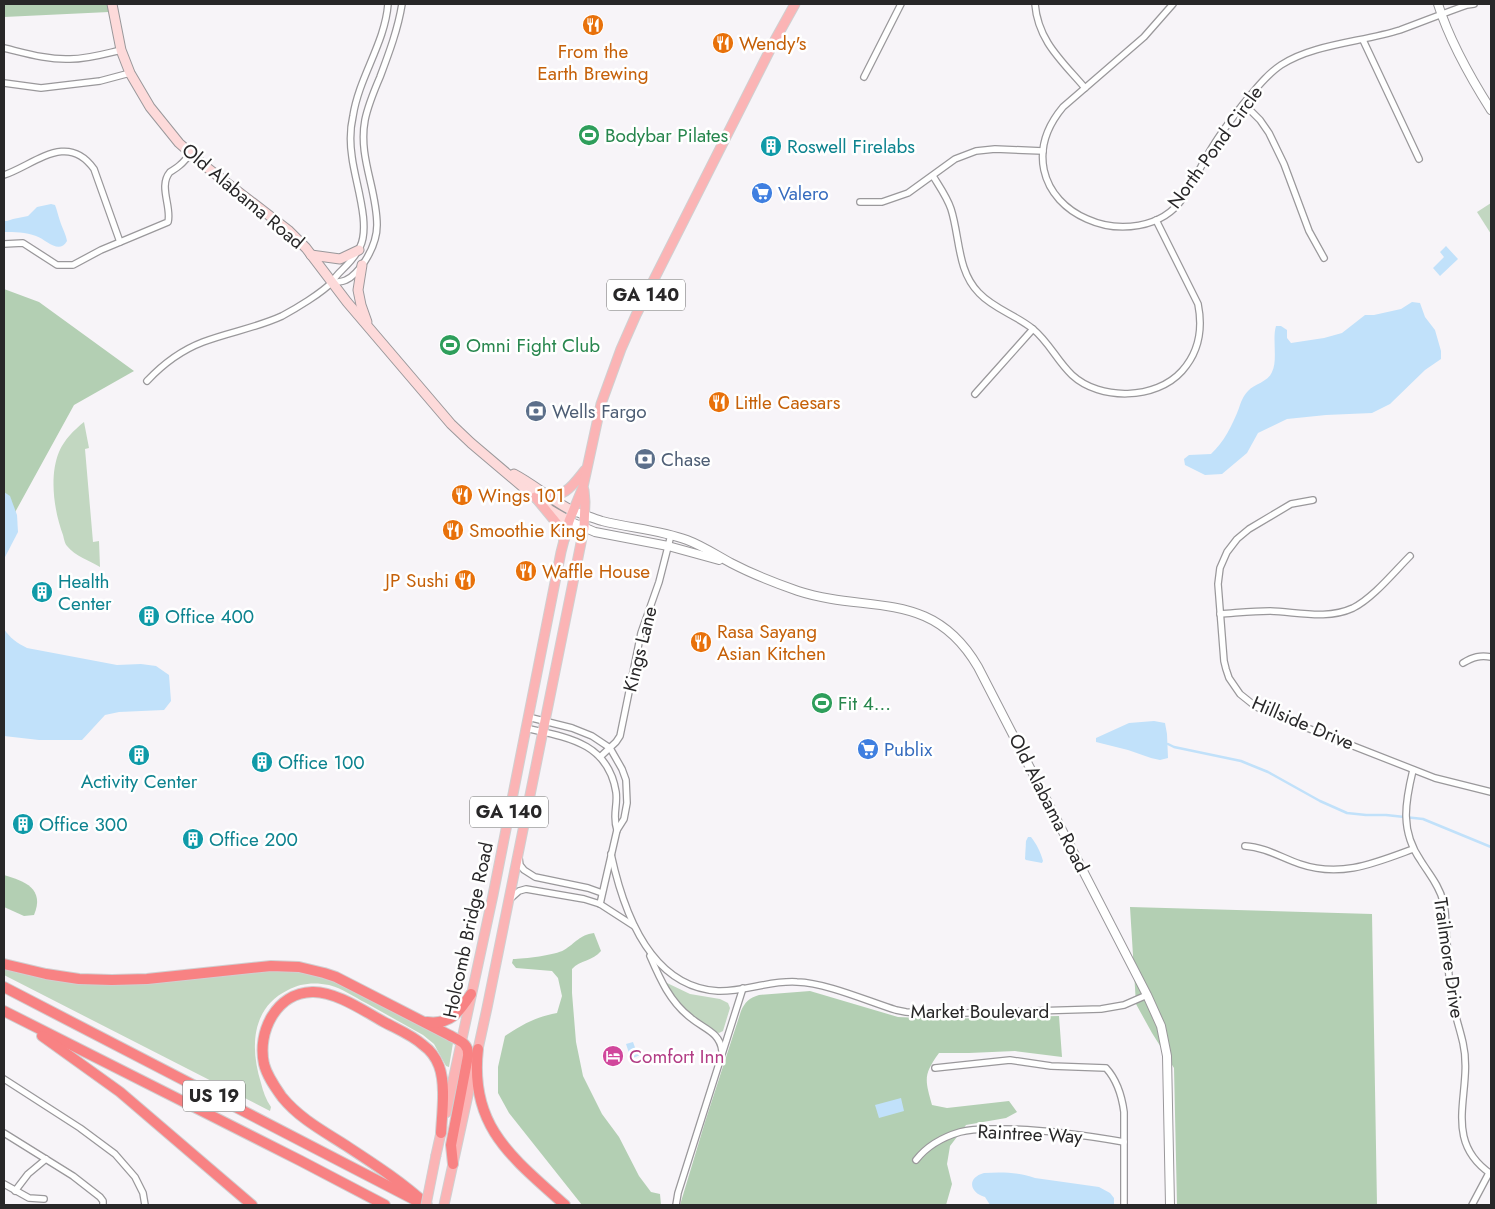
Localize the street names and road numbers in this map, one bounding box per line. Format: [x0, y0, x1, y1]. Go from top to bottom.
street label: North Pond Circle [1161, 80, 1269, 214]
street label: Old Alabama Road [176, 137, 310, 255]
road number: GA 140 [607, 280, 685, 310]
street label: Kings Lane [616, 603, 664, 695]
street label: Hillside Drive [1248, 689, 1358, 757]
street label: Old Alabama Road [1002, 729, 1096, 877]
road number: GA 140 [470, 796, 548, 828]
street label: Holcomb Bridge Road [436, 839, 500, 1021]
street label: Trailmore Drive [1427, 896, 1471, 1020]
street label: Market Boulevard [911, 998, 1049, 1025]
road number: US 19 [183, 1080, 245, 1112]
street label: Raintree Way [977, 1118, 1084, 1150]

